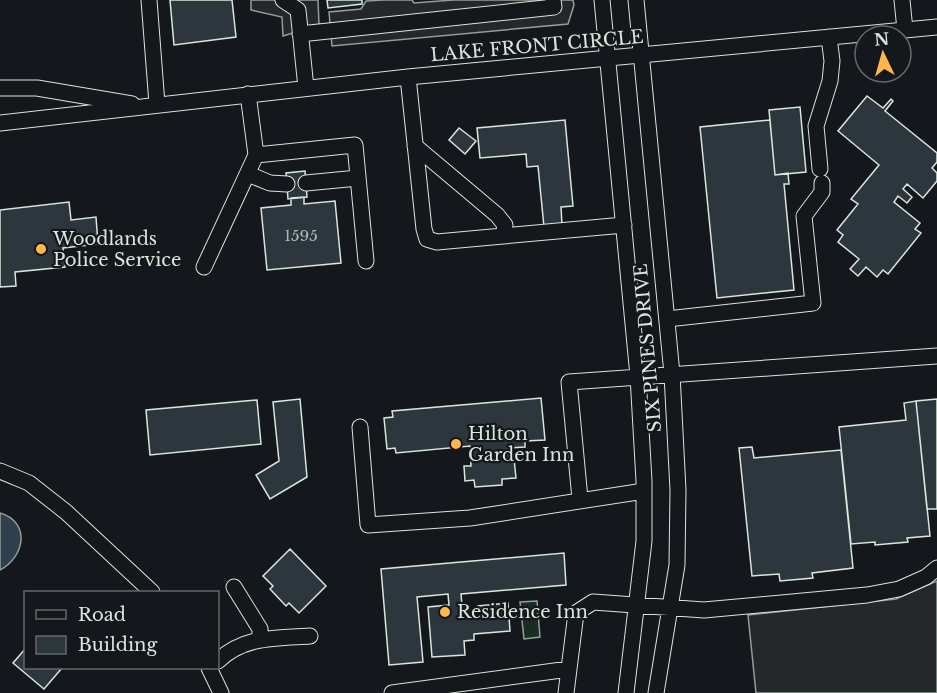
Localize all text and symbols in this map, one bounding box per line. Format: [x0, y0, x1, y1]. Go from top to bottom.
north arrow [853, 24, 913, 84]
street label: LAKE FRONT CIRCLE [430, 26, 644, 66]
text: N [873, 28, 890, 50]
house number: 1595 [284, 226, 318, 245]
place label: Woodlands Police Service [52, 228, 181, 271]
marker: Woodlands Police Service [34, 242, 48, 256]
street label: SIX PINES DRIVE [630, 263, 666, 433]
place label: Hilton Garden Inn [468, 423, 574, 466]
marker: Hilton Garden Inn [449, 437, 463, 451]
legend [24, 591, 219, 669]
place label: Residence Inn [457, 601, 588, 623]
text: Road [78, 604, 126, 626]
marker: Residence Inn [438, 605, 452, 619]
text: Building [78, 634, 157, 656]

